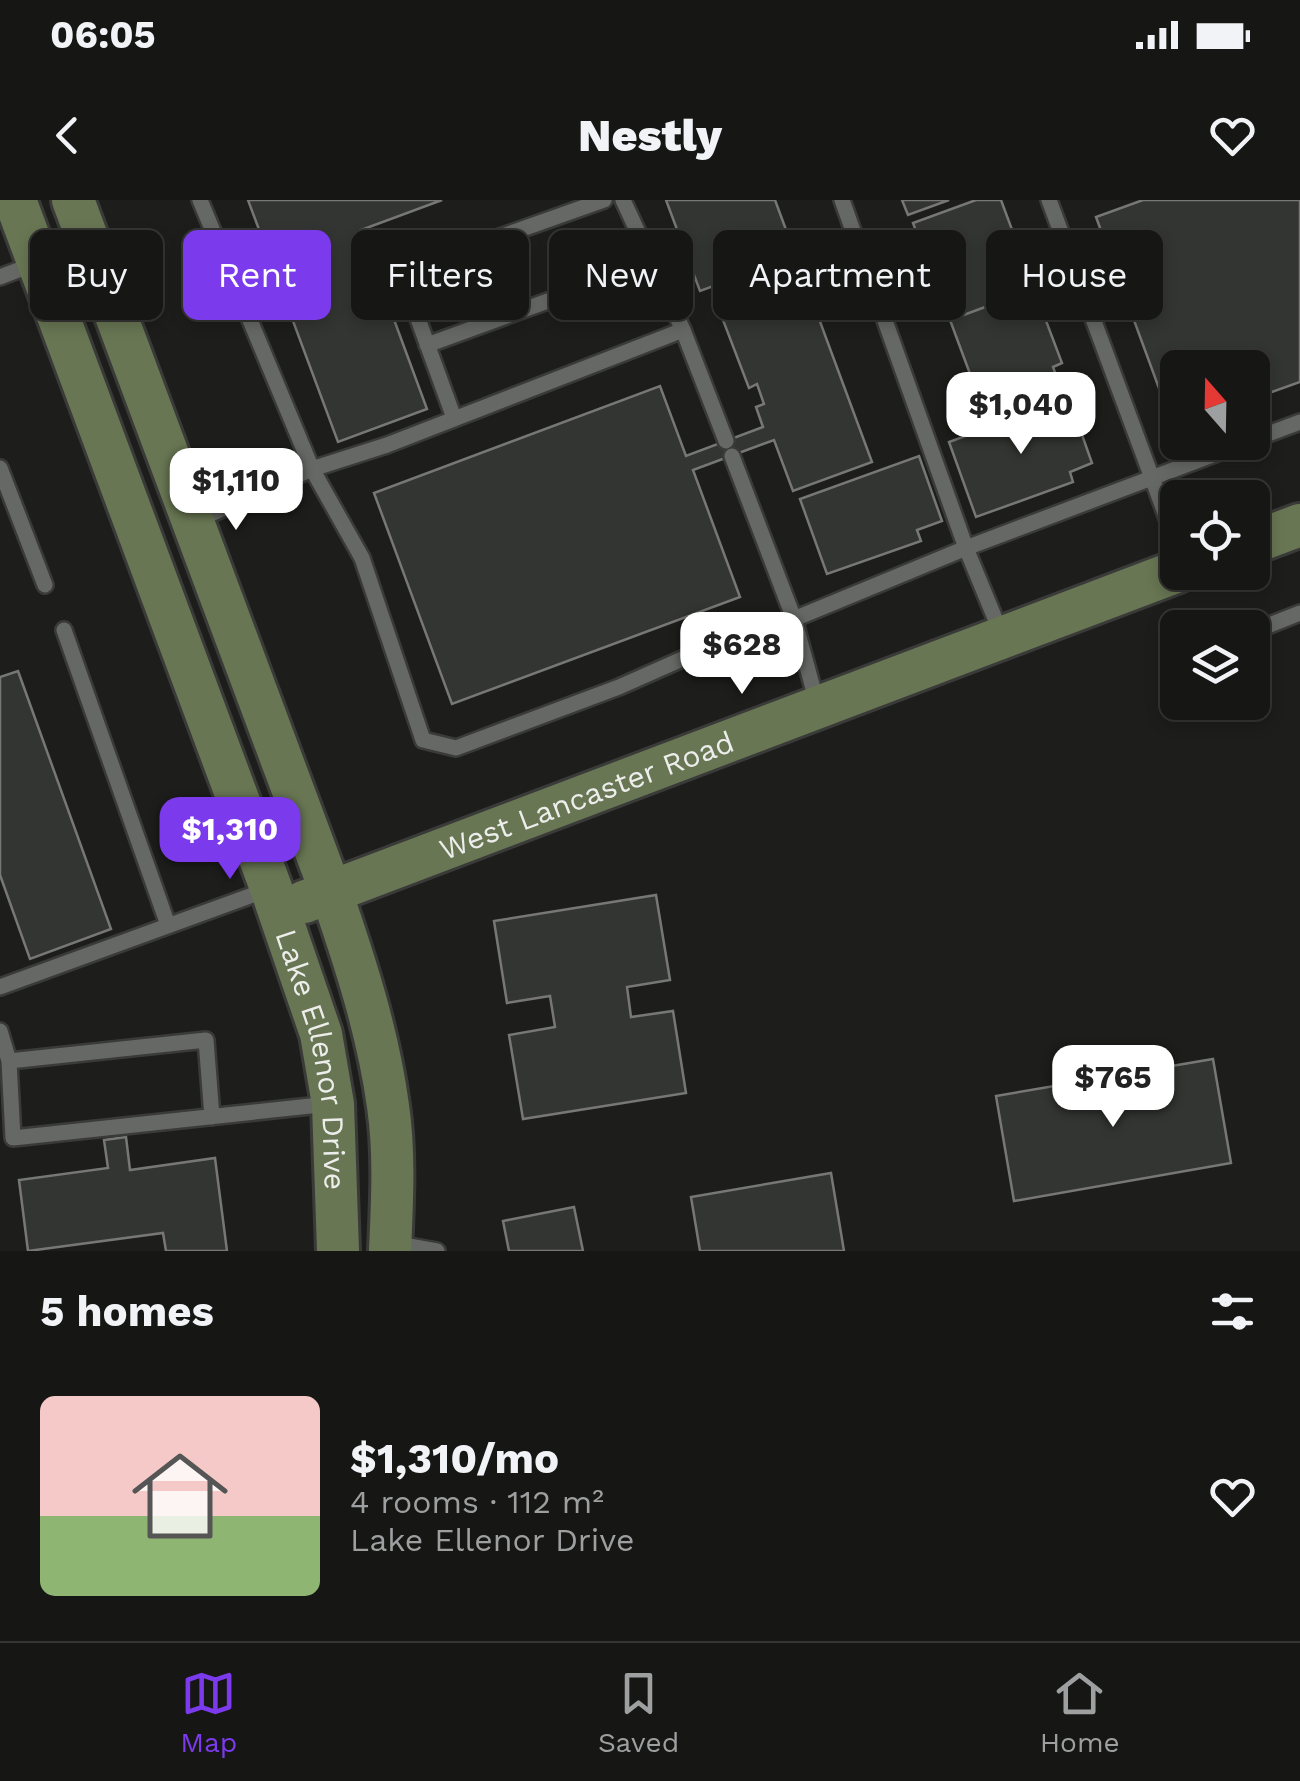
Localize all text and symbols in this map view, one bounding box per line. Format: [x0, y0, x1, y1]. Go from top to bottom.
text: 06:05 [50, 13, 156, 57]
icon: back [40, 108, 95, 163]
icon: heart [1205, 108, 1260, 163]
text: Nestly [578, 109, 722, 162]
chip: Buy [30, 230, 163, 320]
chip: Rent [183, 230, 331, 320]
chip: Filters [351, 230, 529, 320]
chip: New [549, 230, 693, 320]
chip: Apartment [713, 230, 966, 320]
chip: House [986, 230, 1163, 320]
north arrow [1160, 350, 1270, 460]
map controls [1160, 350, 1270, 720]
pin: $1,040 [940, 372, 1102, 457]
text: $1,040 [968, 385, 1074, 423]
pin: $1,110 [155, 448, 317, 533]
text: $1,110 [192, 461, 280, 499]
button: locate [1160, 480, 1270, 590]
button: layers [1160, 610, 1270, 720]
pin: $628 [683, 612, 801, 697]
text: $628 [702, 625, 782, 663]
street label: West Lancaster Road [434, 723, 738, 867]
pin: $1,310 [149, 797, 311, 882]
text: $1,310 [182, 810, 278, 848]
street label: Lake Ellenor Drive [269, 924, 353, 1191]
pin: $765 [1054, 1045, 1172, 1130]
text: $765 [1074, 1058, 1152, 1096]
icon: filters [1205, 1284, 1260, 1339]
text: 5 homes [40, 1287, 214, 1336]
text: $1,310/mo [350, 1434, 559, 1483]
icon: home [120, 1436, 240, 1556]
icon: heart [1205, 1469, 1260, 1524]
text: 4 rooms · 112 m² [350, 1483, 604, 1521]
text: Lake Ellenor Drive [350, 1521, 634, 1559]
tab: Map [180, 1666, 237, 1759]
tab: Saved [598, 1666, 679, 1759]
tab: Home [1040, 1666, 1120, 1759]

